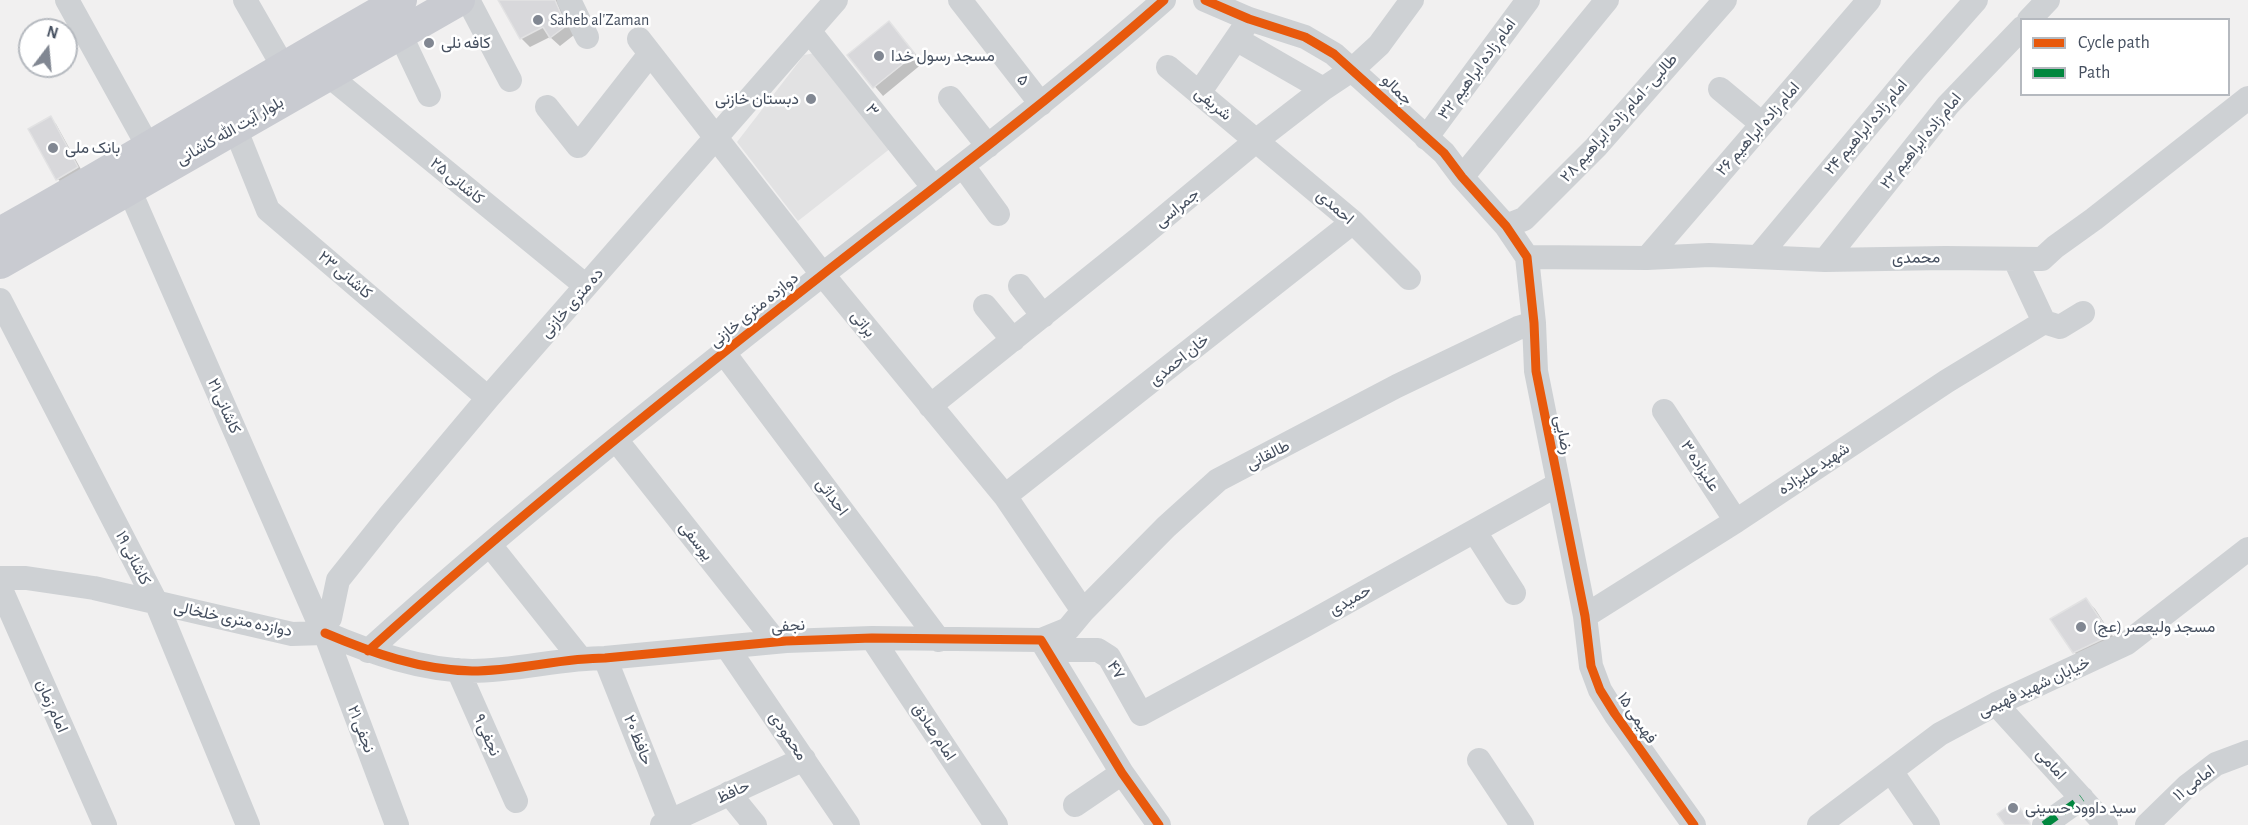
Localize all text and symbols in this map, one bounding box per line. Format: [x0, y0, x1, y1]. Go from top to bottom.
place label: Saheb al'Zaman [550, 10, 649, 30]
marker: Saheb al'Zaman [531, 13, 545, 27]
street label: امام زاده ابراهیم ۳۲ [1434, 15, 1520, 123]
north arrow [18, 18, 78, 78]
legend [2020, 18, 2230, 96]
text: N [45, 23, 60, 42]
place label: کافه نلی [441, 33, 491, 53]
text: Cycle path [2078, 34, 2150, 52]
marker: کافه نلی [422, 36, 436, 50]
place label: مسجد رسول خدا [891, 46, 995, 66]
marker: مسجد رسول خدا [872, 49, 886, 63]
street label: طالبی - امام زاده ابراهیم ۲۸ [1556, 50, 1682, 186]
text: Path [2078, 64, 2110, 82]
street label: ۵ [1013, 70, 1033, 90]
street label: جمالو [1377, 71, 1417, 109]
street label: امام زاده ابراهیم ۲۴ [1820, 75, 1912, 179]
street label: امام زاده ابراهیم ۲۶ [1712, 78, 1804, 180]
street label: شریفی [1191, 83, 1235, 125]
place label: دبستان خازنی [715, 89, 799, 109]
street label: امام زاده ابراهیم ۲۲ [1876, 89, 1966, 193]
street label: بلوار آیت الله کاشانی [173, 92, 287, 170]
marker: دبستان خازنی [804, 92, 818, 106]
street label: ۳ [861, 100, 883, 120]
place label: بانک ملی [65, 138, 120, 158]
marker: بانک ملی [46, 141, 60, 155]
street label: کاشانی ۲۵ [426, 154, 488, 208]
street label: جمراسی [1151, 184, 1203, 232]
street label: احمدی [1312, 186, 1358, 228]
street label: کاشانی ۲۳ [314, 247, 376, 303]
street label: محمدی [1892, 248, 1940, 268]
street label: ده متری خازنی [536, 264, 608, 342]
street label: دوازده متری خازنی [706, 268, 802, 352]
street label: براتی [846, 307, 880, 341]
street label: خان احمدی [1145, 330, 1213, 390]
street label: کاشانی ۲۱ [203, 375, 245, 437]
street label: رضایی [1550, 414, 1576, 456]
street label: طالقانی [1243, 436, 1293, 474]
street label: علیزاده ۳ [1676, 437, 1724, 495]
street label: شهید علیزاده [1775, 439, 1853, 499]
street label: احداثی [812, 474, 852, 520]
street label: یوسفی [675, 518, 717, 564]
street label: کاشانی ۱۹ [111, 528, 155, 588]
street label: حمیدی [1326, 580, 1374, 620]
street label: دوازده متری خلخالی [172, 597, 294, 641]
street label: نجفی [770, 615, 806, 637]
place label: مسجد ولیعصر (عج) [2093, 617, 2215, 637]
marker: مسجد ولیعصر (عج) [2074, 620, 2088, 634]
street label: خیابان شهید فهیمی [1975, 653, 2093, 721]
street label: ۴۷ [1103, 657, 1129, 683]
street label: امام زمان [32, 676, 72, 736]
street label: فهیمی ۱۵ [1613, 689, 1661, 747]
street label: امام صادق [908, 700, 960, 764]
street label: نجفی ۲۱ [343, 702, 379, 756]
street label: محمودی [765, 708, 811, 764]
street label: نجفی ۹ [469, 711, 505, 759]
street label: حافظ ۲۰ [619, 712, 657, 768]
street label: امامی [2032, 744, 2070, 784]
street label: امامی ۱۱ [2169, 761, 2219, 805]
street label: حافظ [713, 776, 753, 808]
place label: سید داوود حسینی [2025, 798, 2136, 818]
marker: سید داوود حسینی [2006, 801, 2020, 815]

